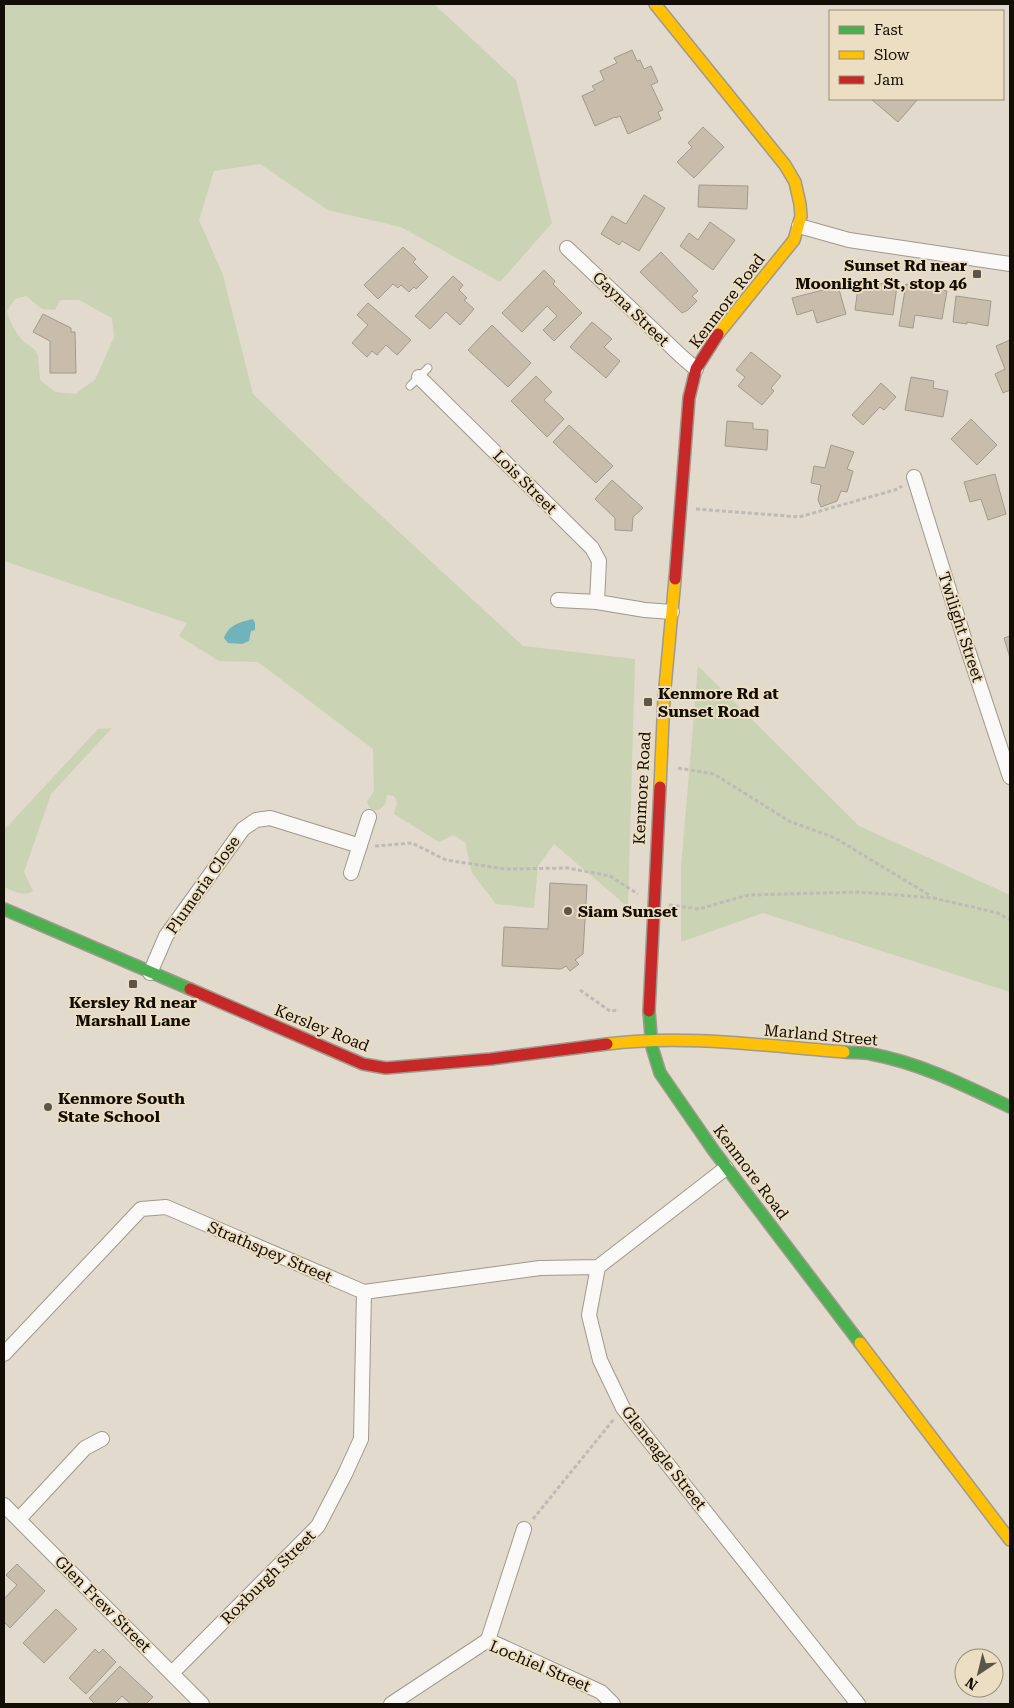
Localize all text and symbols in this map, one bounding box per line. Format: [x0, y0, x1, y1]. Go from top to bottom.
legend [829, 10, 1004, 100]
text: Fast [874, 21, 904, 39]
text: Slow [874, 46, 910, 64]
text: Jam [874, 71, 904, 89]
street label: Kenmore Road [685, 250, 769, 352]
place label: Sunset Rd near Moonlight St, stop 46 [795, 256, 967, 293]
street label: Gayna Street [589, 268, 673, 350]
marker: Sunset Rd near Moonlight St, stop 46 [971, 268, 983, 280]
street label: Lois Street [489, 446, 561, 518]
street label: Twilight Street [934, 570, 988, 684]
place label: Kenmore Rd at Sunset Road [658, 684, 779, 721]
marker: Kenmore Rd at Sunset Road [642, 696, 654, 708]
street label: Kenmore Road [630, 731, 654, 845]
street label: Plumeria Close [162, 832, 244, 938]
place label: Siam Sunset [578, 902, 678, 921]
marker: Siam Sunset [562, 905, 574, 917]
marker: Kersley Rd near Marshall Lane [127, 978, 139, 990]
place label: Kersley Rd near Marshall Lane [69, 993, 197, 1030]
street label: Kersley Road [272, 1000, 372, 1056]
street label: Marland Street [763, 1021, 879, 1049]
place label: Kenmore South State School [58, 1089, 185, 1126]
marker: Kenmore South State School [42, 1101, 54, 1113]
street label: Kenmore Road [709, 1121, 793, 1223]
street label: Strathspey Street [205, 1217, 335, 1287]
street label: Gleneagle Street [618, 1402, 710, 1514]
street label: Roxburgh Street [217, 1526, 319, 1628]
street label: Glen Frew Street [51, 1552, 155, 1656]
street label: Lochiel Street [487, 1636, 593, 1696]
north arrow [954, 1648, 1004, 1698]
text: N [962, 1674, 981, 1693]

